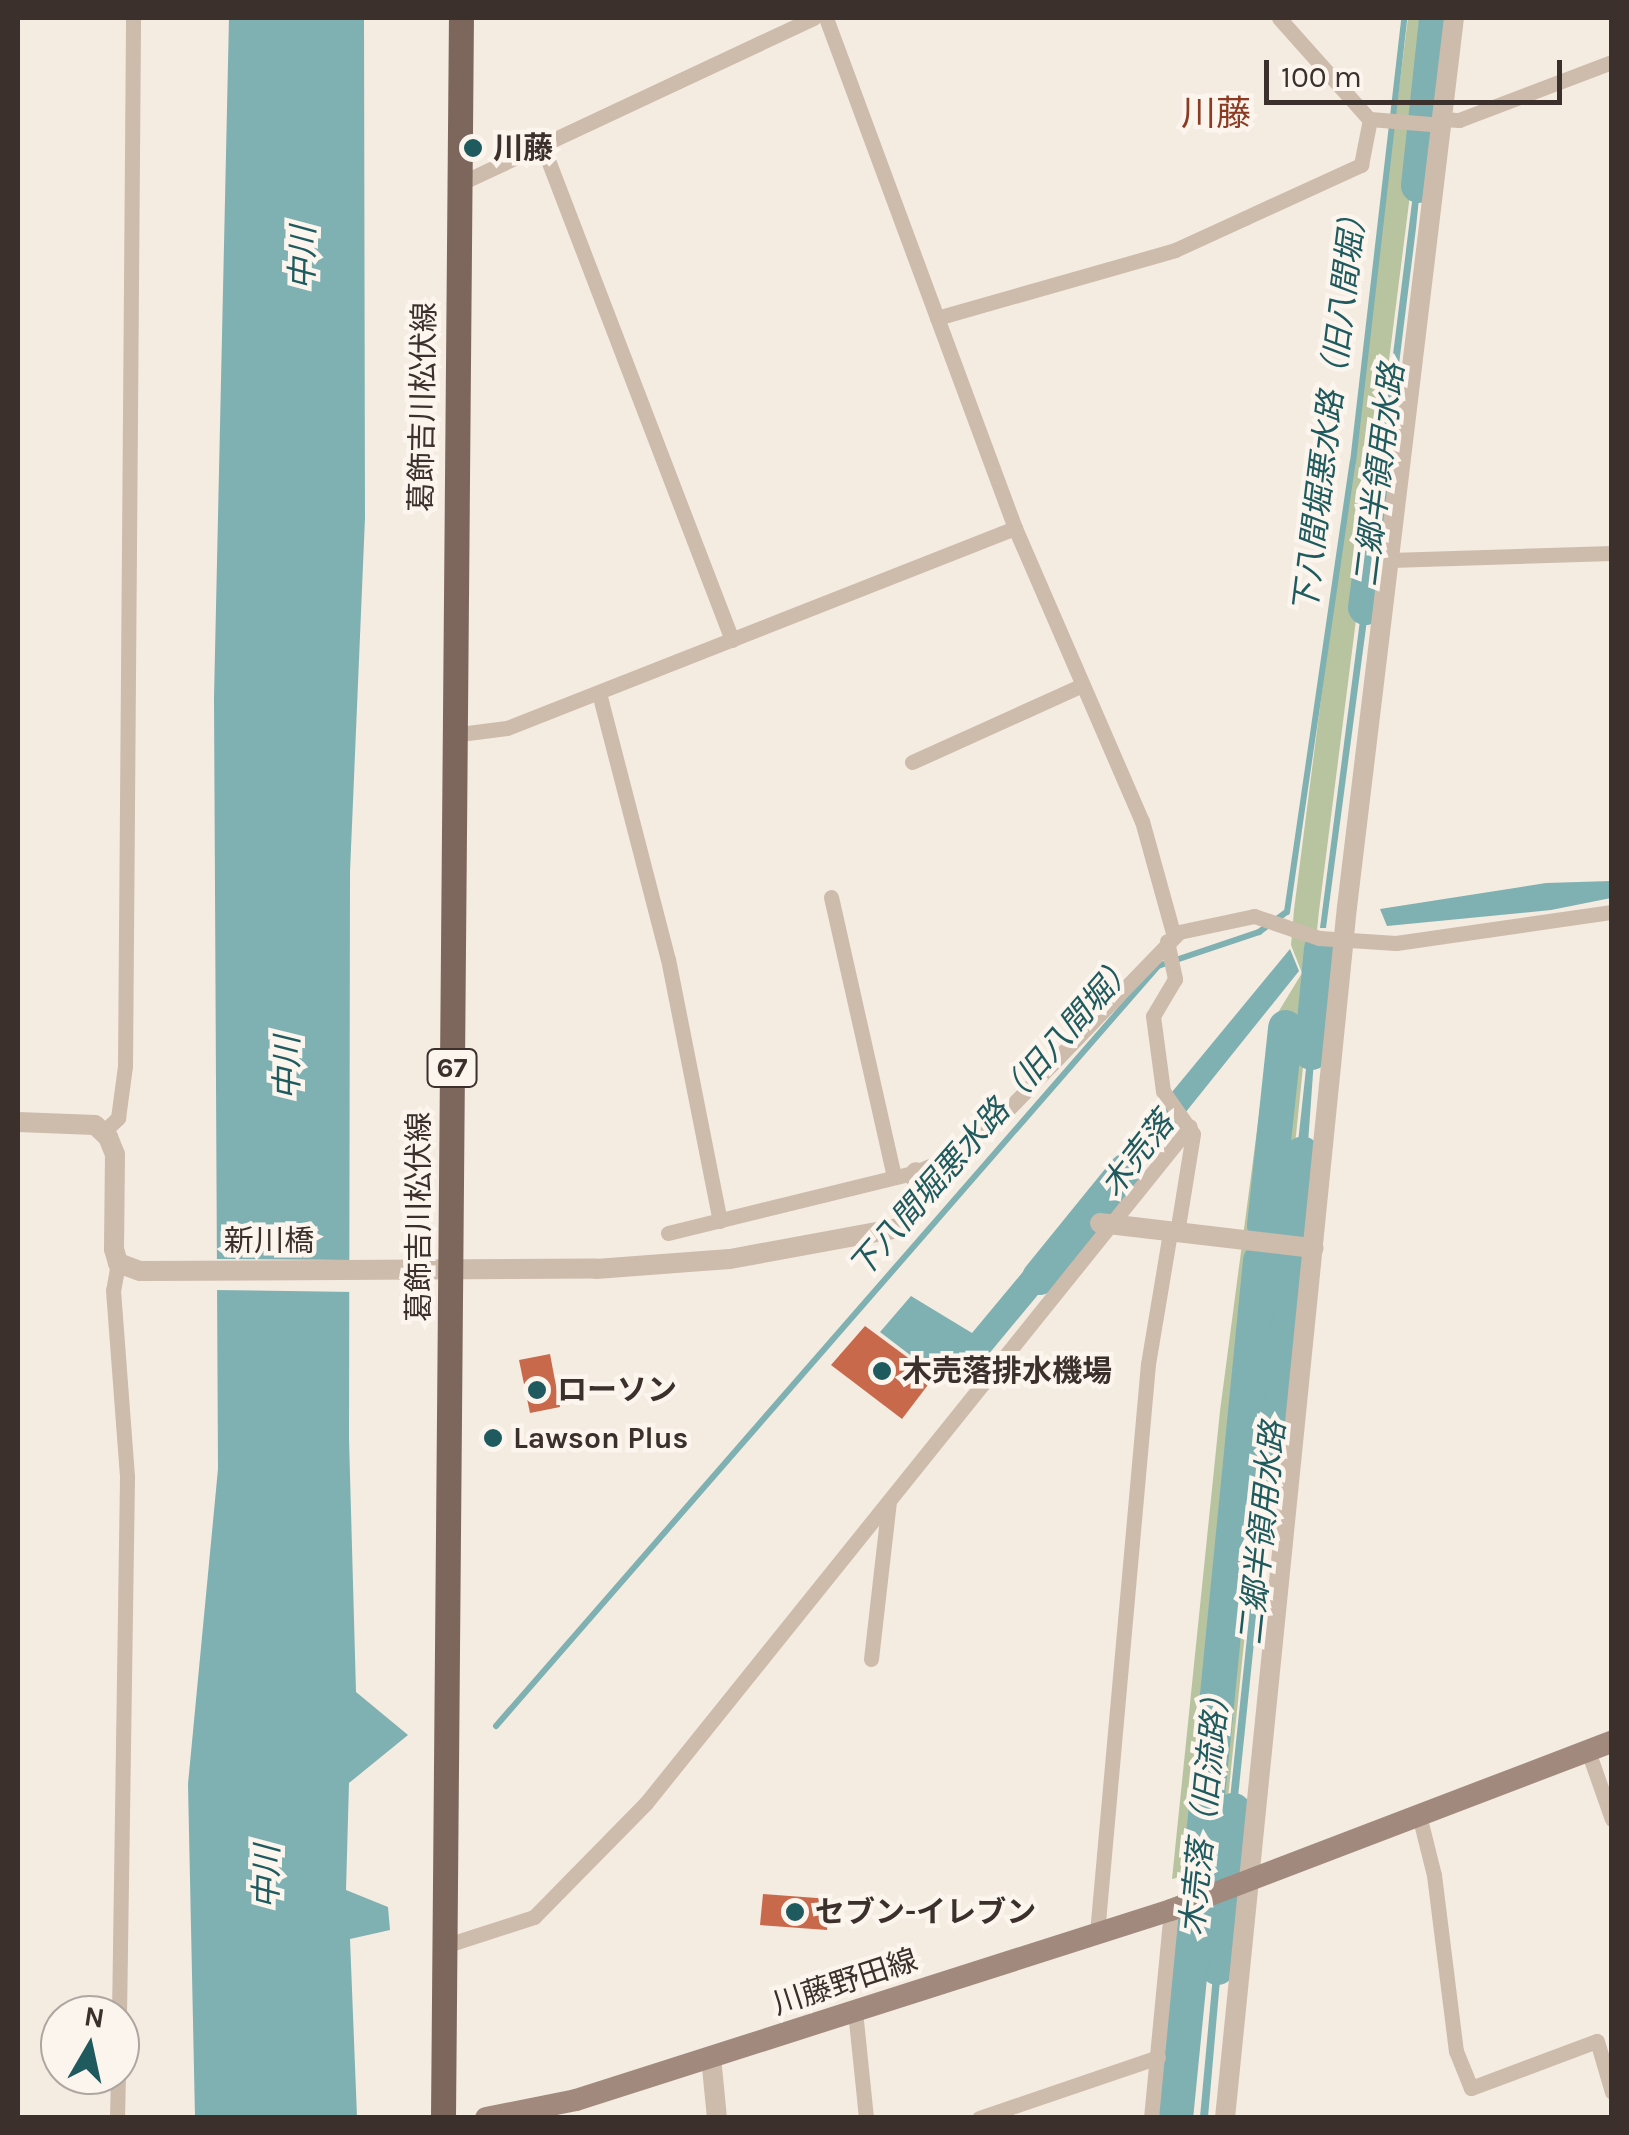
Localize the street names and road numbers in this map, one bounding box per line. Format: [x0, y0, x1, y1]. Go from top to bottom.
street label: 葛飾吉川松伏線 [403, 302, 443, 512]
road number: 67 [424, 1045, 480, 1091]
street label: 葛飾吉川松伏線 [401, 1112, 437, 1322]
street label: 新川橋 [224, 1223, 314, 1259]
street label: 川藤野田線 [768, 1942, 922, 2022]

